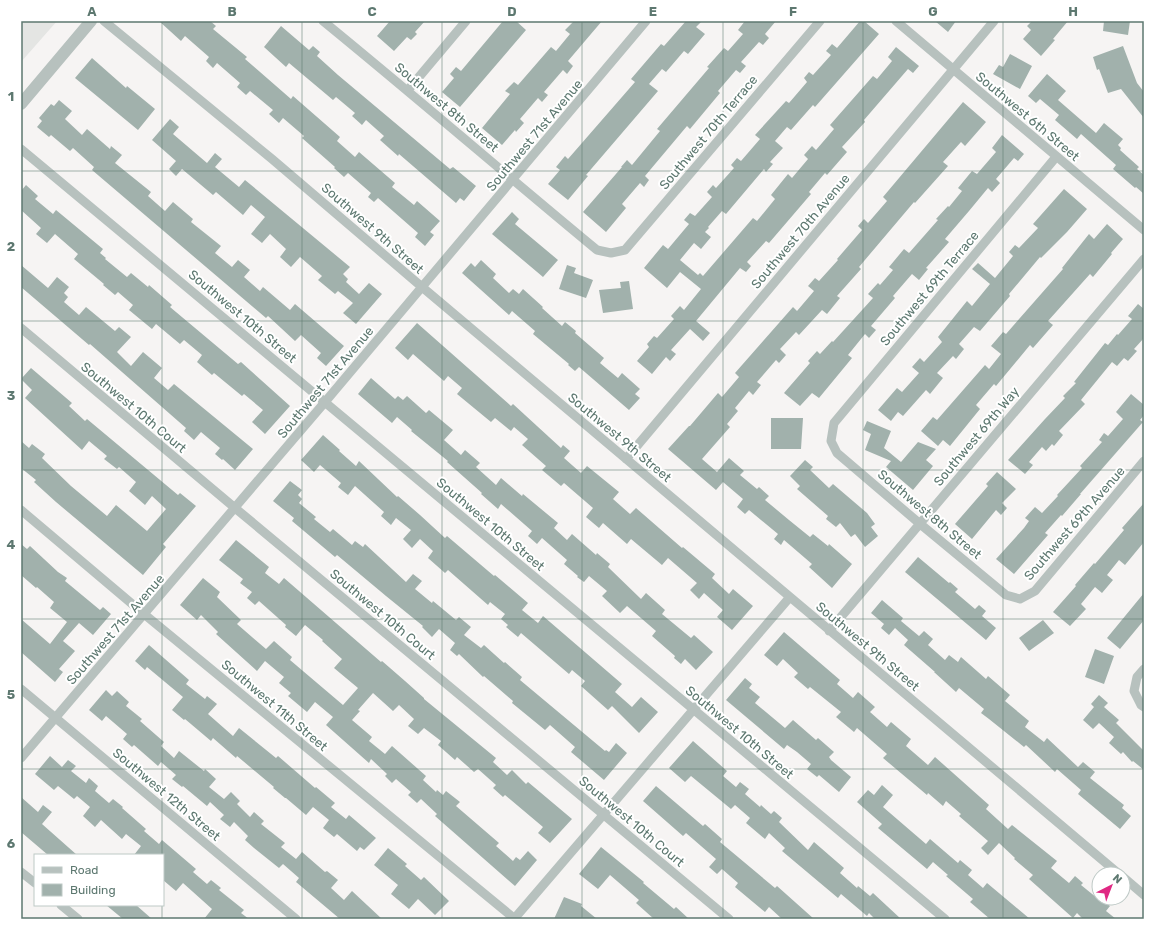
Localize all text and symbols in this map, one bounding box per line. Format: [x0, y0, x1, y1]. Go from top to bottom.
text: A [87, 4, 97, 19]
text: B [227, 4, 237, 19]
text: C [367, 4, 377, 19]
text: D [507, 4, 517, 19]
text: E [649, 4, 657, 19]
text: F [789, 4, 797, 19]
text: G [928, 4, 938, 19]
text: H [1068, 4, 1078, 19]
street label: Southwest 8th Street [392, 60, 502, 155]
street label: Southwest 6th Street [973, 69, 1082, 164]
street label: Southwest 70th Terrace [656, 72, 761, 192]
street label: Southwest 71st Avenue [483, 76, 585, 194]
text: 1 [8, 89, 14, 104]
street label: Southwest 70th Avenue [748, 171, 853, 292]
street label: Southwest 9th Street [319, 180, 427, 277]
street label: Southwest 69th Terrace [877, 228, 982, 349]
text: 2 [7, 239, 15, 254]
street label: Southwest 10th Street [186, 267, 300, 366]
street label: Southwest 71st Avenue [274, 323, 376, 441]
street label: Southwest 10th Court [78, 359, 189, 456]
street label: Southwest 69th Way [931, 384, 1022, 489]
text: 3 [7, 388, 16, 403]
street label: Southwest 9th Street [565, 390, 674, 485]
street label: Southwest 69th Avenue [1021, 463, 1128, 583]
street label: Southwest 8th Street [875, 467, 985, 562]
street label: Southwest 10th Street [434, 475, 548, 574]
text: 4 [7, 537, 16, 552]
street label: Southwest 10th Court [327, 566, 438, 663]
street label: Southwest 71st Avenue [63, 571, 167, 687]
street label: Southwest 9th Street [813, 599, 922, 694]
street label: Southwest 11th Street [219, 657, 331, 754]
street label: Southwest 10th Street [683, 683, 797, 782]
text: 5 [7, 687, 15, 702]
street label: Southwest 12th Street [110, 745, 223, 844]
street label: Southwest 10th Court [576, 773, 687, 870]
text: 6 [7, 836, 16, 851]
legend [34, 854, 164, 906]
text: Road [70, 863, 98, 877]
north arrow [1091, 866, 1131, 906]
text: N [1110, 871, 1125, 886]
text: Building [70, 883, 116, 897]

